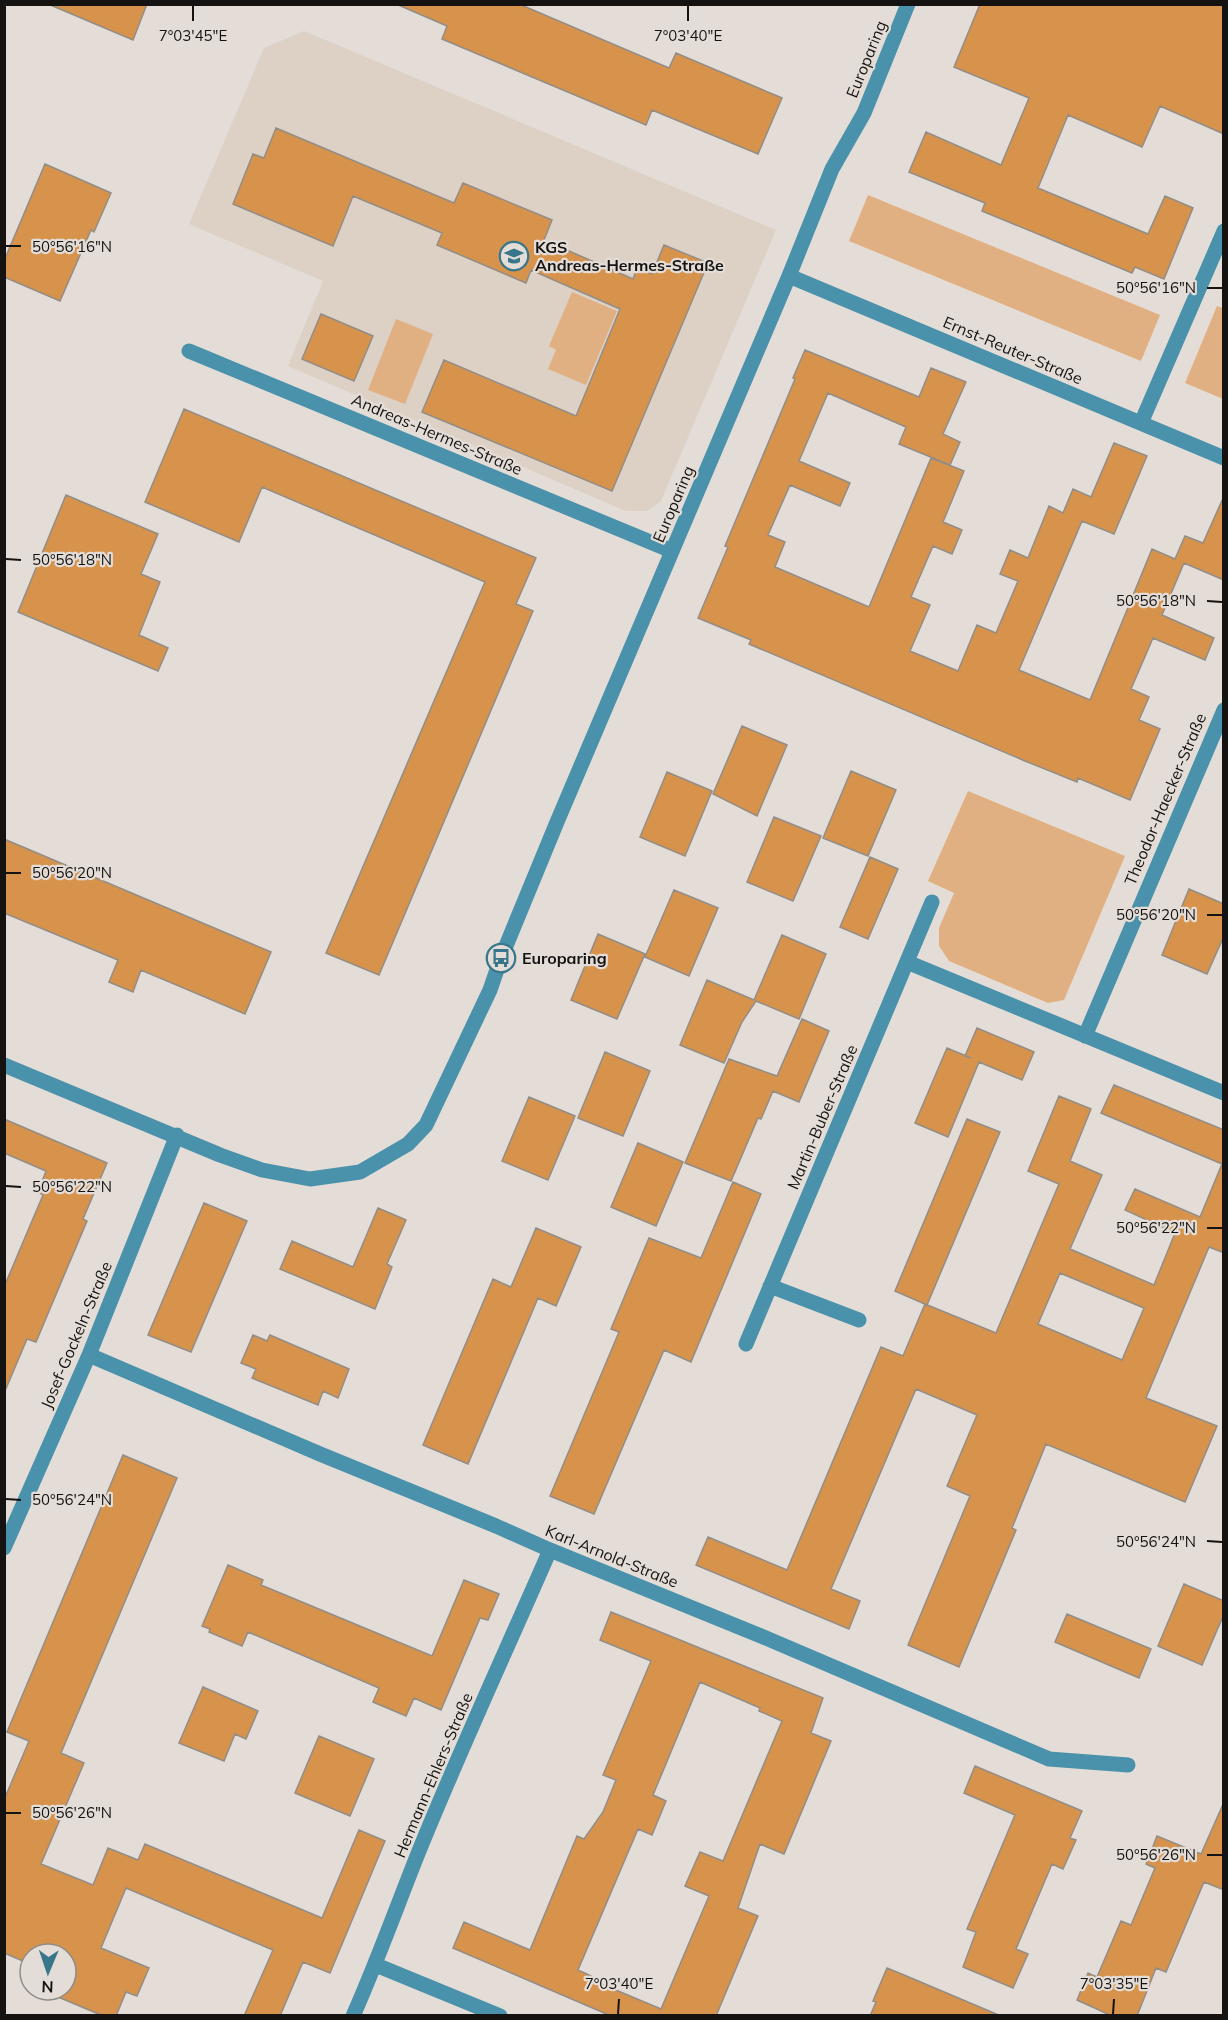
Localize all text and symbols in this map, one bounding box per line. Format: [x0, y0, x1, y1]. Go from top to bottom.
street label: Europaring [841, 18, 891, 100]
text: 7°03'45"E [159, 26, 227, 45]
text: 7°03'40"E [654, 26, 722, 45]
text: 50°56'16"N [32, 237, 112, 256]
place label: KGS Andreas-Hermes-Straße [535, 237, 724, 275]
school or university icon: KGS Andreas-Hermes-Straße [498, 240, 530, 272]
text: 50°56'16"N [1116, 278, 1196, 297]
street label: Ernst-Reuter-Straße [940, 312, 1086, 388]
street label: Andreas-Hermes-Straße [349, 389, 525, 479]
street label: Europaring [648, 463, 698, 545]
text: 50°56'18"N [32, 550, 112, 569]
text: 50°56'18"N [1116, 591, 1196, 610]
street label: Theodor-Haecker-Straße [1120, 710, 1210, 888]
text: 50°56'20"N [32, 863, 112, 882]
text: 50°56'20"N [1116, 905, 1196, 924]
bus stop icon: Europaring [485, 942, 517, 974]
place label: Europaring [522, 948, 607, 968]
street label: Martin-Buber-Straße [782, 1042, 862, 1192]
text: 50°56'22"N [32, 1177, 112, 1196]
text: 50°56'22"N [1116, 1218, 1196, 1237]
street label: Josef-Gockeln-Straße [36, 1258, 116, 1412]
text: 50°56'24"N [32, 1490, 112, 1509]
street label: Karl-Arnold-Straße [543, 1520, 681, 1592]
text: 50°56'24"N [1116, 1532, 1196, 1551]
street label: Hermann-Ehlers-Straße [389, 1690, 477, 1860]
text: 50°56'26"N [32, 1803, 112, 1822]
text: 50°56'26"N [1116, 1845, 1196, 1864]
north arrow [18, 1942, 78, 2002]
text: 7°03'40"E [585, 1974, 653, 1993]
text: 7°03'35"E [1080, 1974, 1148, 1993]
text: N [41, 1977, 54, 1997]

